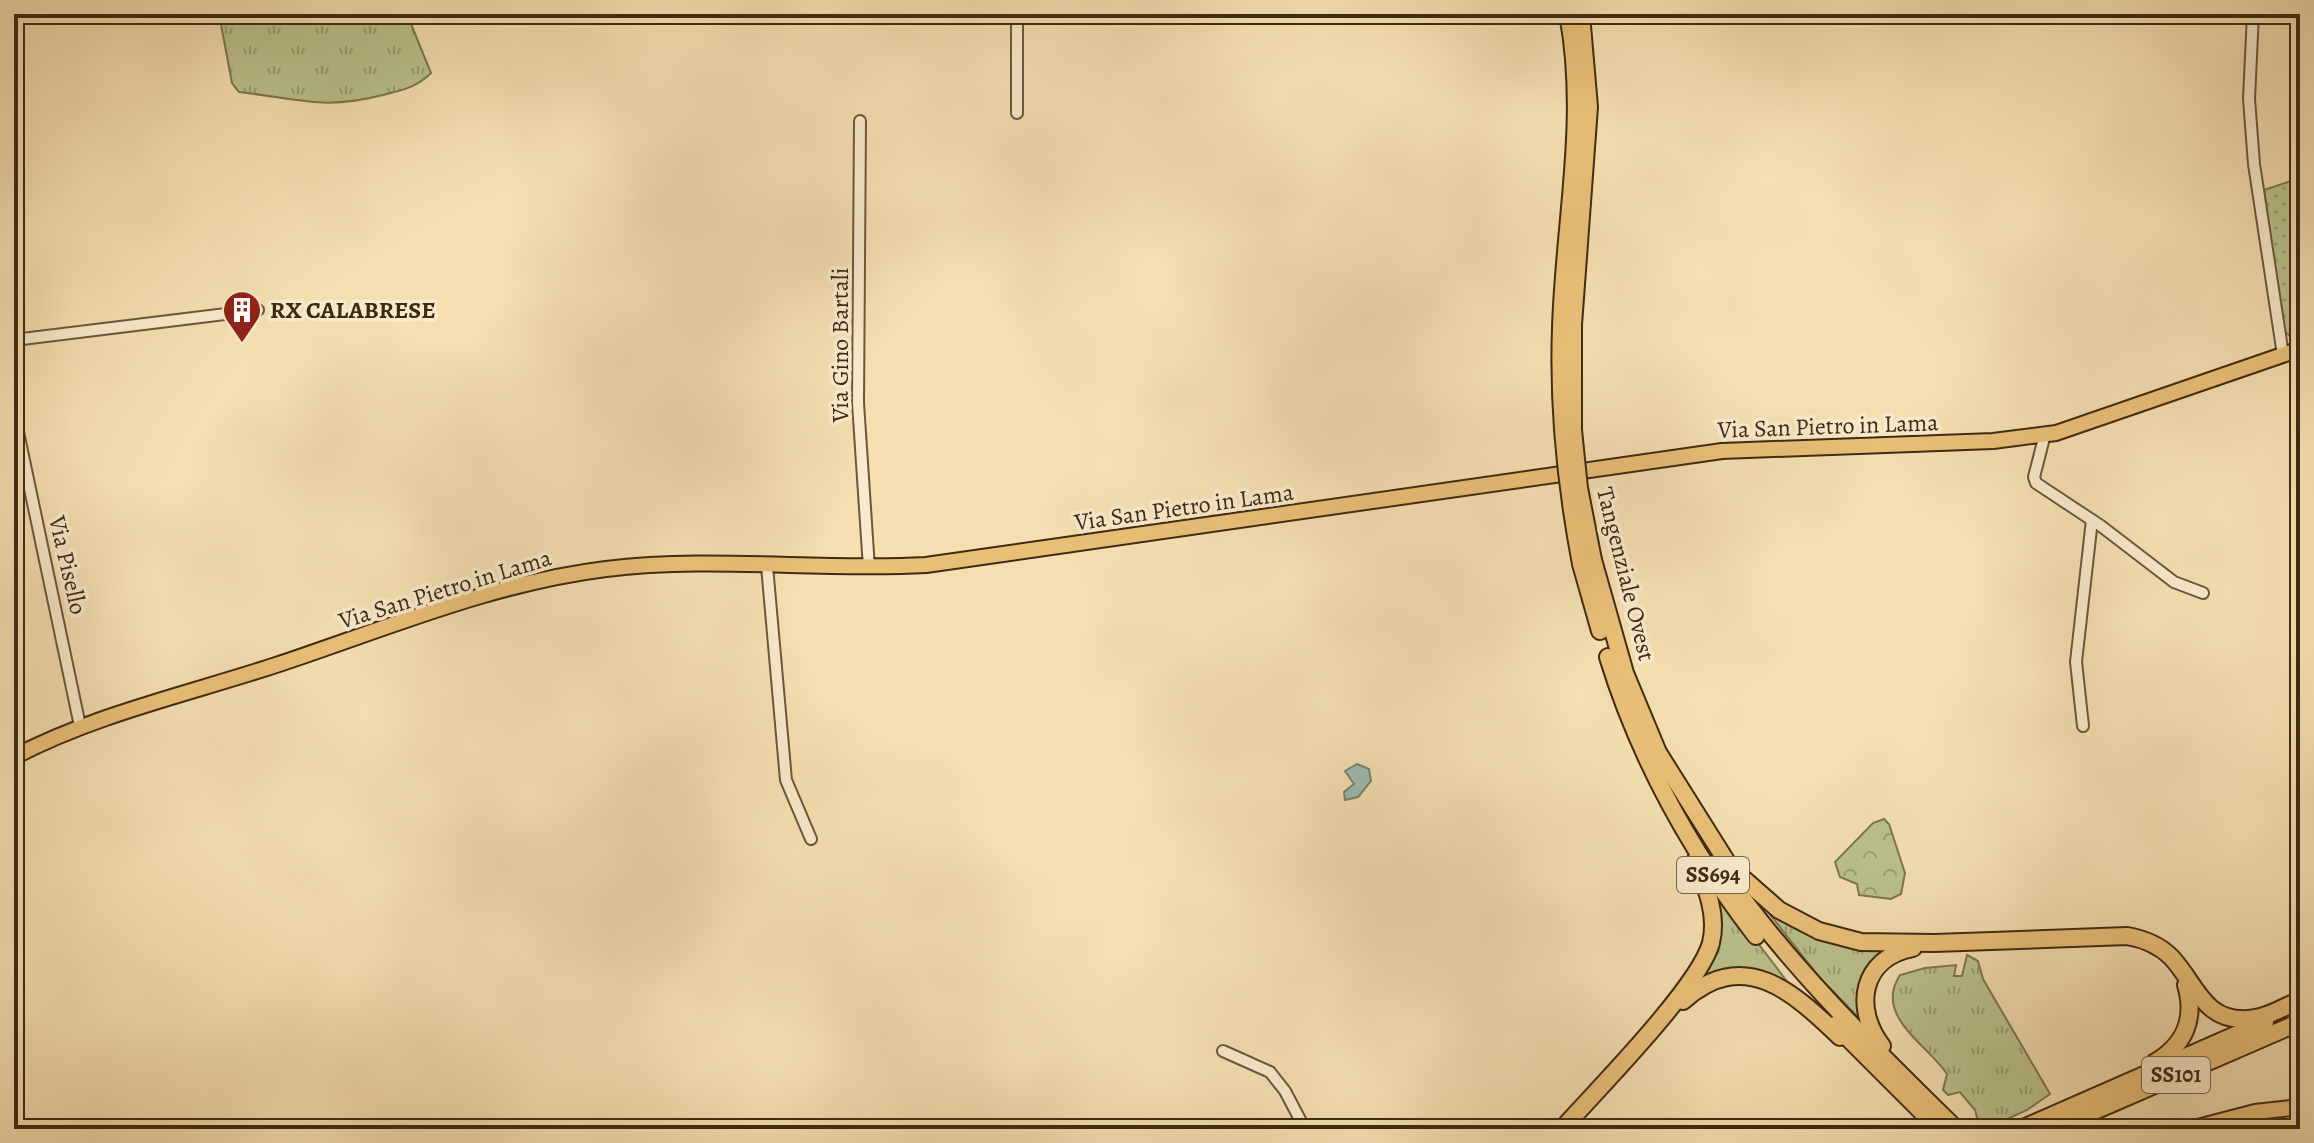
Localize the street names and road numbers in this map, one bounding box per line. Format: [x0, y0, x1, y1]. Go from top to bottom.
street label: Via Gino Bartali [824, 268, 856, 423]
street label: Via San Pietro in Lama [1716, 406, 1940, 446]
street label: Via San Pietro in Lama [1071, 476, 1296, 538]
street label: Tangenziale Ovest [1589, 484, 1663, 664]
street label: Via Pisello [41, 512, 95, 617]
street label: Via San Pietro in Lama [334, 541, 556, 637]
road number: SS694 [1677, 857, 1749, 893]
road number: SS101 [2142, 1057, 2210, 1093]

